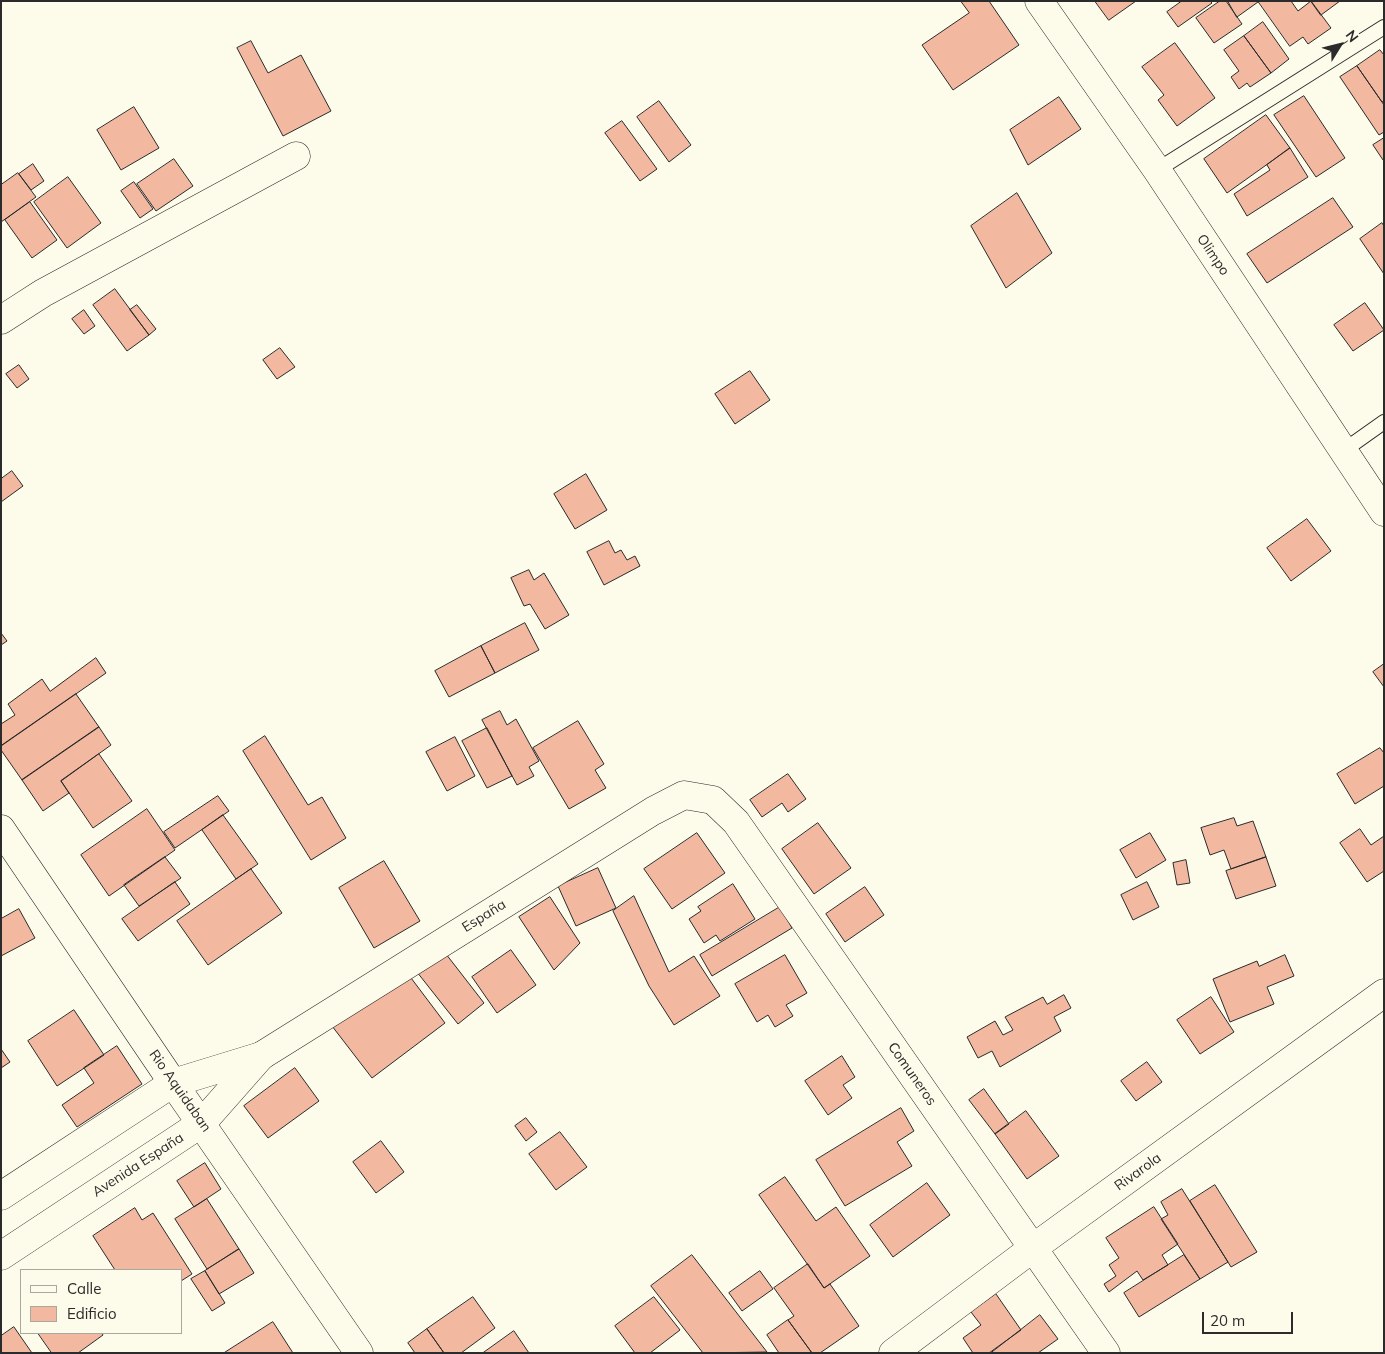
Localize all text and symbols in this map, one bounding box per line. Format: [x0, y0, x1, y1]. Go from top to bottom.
north arrow [1315, 20, 1365, 70]
text: N [1342, 27, 1363, 46]
street label: Olimpo [1193, 231, 1233, 279]
street label: España [459, 896, 509, 936]
street label: Comuneros [884, 1039, 940, 1109]
street label: Rio Aquidaban [145, 1047, 215, 1135]
street label: Avenida España [89, 1129, 187, 1201]
street label: Rivarola [1111, 1150, 1165, 1194]
legend [20, 1269, 182, 1334]
text: Calle [67, 1279, 101, 1298]
scale bar [1205, 1302, 1296, 1334]
text: Edificio [67, 1304, 117, 1323]
text: 20 m [1210, 1311, 1245, 1330]

